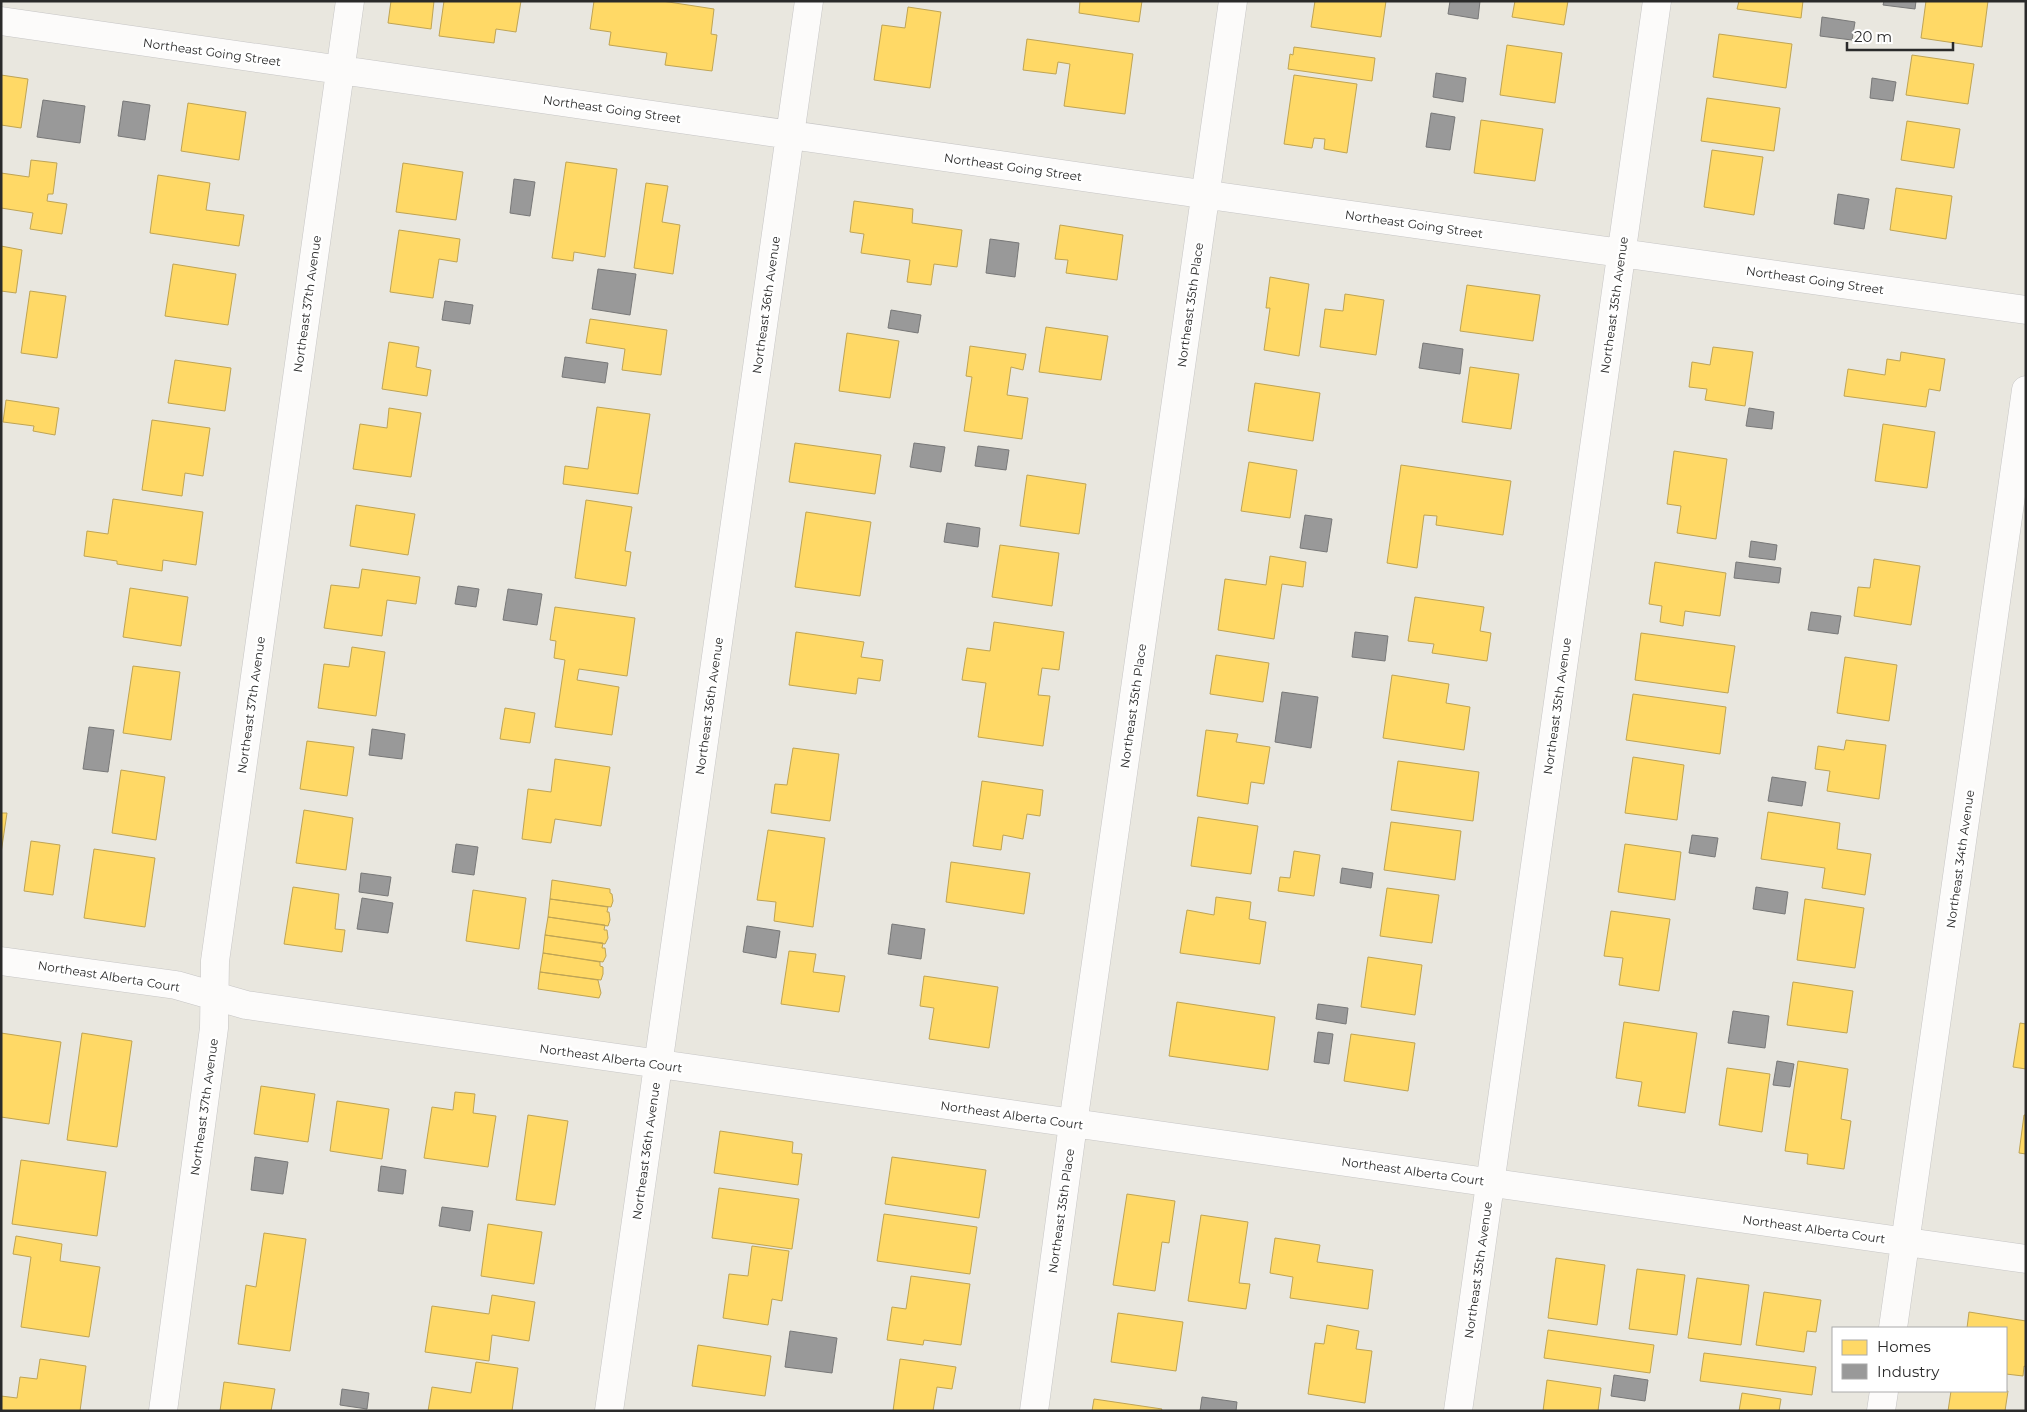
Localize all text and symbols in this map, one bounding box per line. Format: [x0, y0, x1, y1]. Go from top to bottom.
scale bar [1847, 20, 1953, 52]
text: 20 m [1854, 27, 1892, 46]
street label: Northeast Going Street [142, 35, 282, 69]
street label: Northeast Going Street [542, 92, 682, 126]
street label: Northeast Going Street [943, 150, 1083, 184]
street label: Northeast Going Street [1344, 207, 1484, 241]
street label: Northeast 37th Avenue [290, 235, 324, 373]
street label: Northeast 36th Avenue [749, 235, 783, 375]
street label: Northeast 35th Avenue [1597, 236, 1631, 374]
street label: Northeast 35th Place [1174, 242, 1206, 368]
street label: Northeast Going Street [1745, 263, 1885, 297]
street label: Northeast 37th Avenue [234, 636, 268, 774]
street label: Northeast 36th Avenue [692, 636, 726, 776]
street label: Northeast 35th Avenue [1540, 637, 1574, 775]
street label: Northeast 35th Place [1117, 643, 1149, 769]
street label: Northeast 34th Avenue [1943, 789, 1977, 929]
street label: Northeast Alberta Court [37, 957, 181, 995]
street label: Northeast 37th Avenue [187, 1038, 221, 1176]
street label: Northeast Alberta Court [539, 1041, 683, 1075]
street label: Northeast 36th Avenue [629, 1081, 663, 1221]
street label: Northeast Alberta Court [940, 1098, 1084, 1132]
street label: Northeast 35th Place [1045, 1148, 1077, 1274]
street label: Northeast Alberta Court [1341, 1154, 1485, 1188]
street label: Northeast 35th Avenue [1461, 1201, 1495, 1339]
street label: Northeast Alberta Court [1742, 1212, 1886, 1246]
legend [1832, 1327, 2007, 1392]
text: Homes [1877, 1337, 1931, 1356]
text: Industry [1877, 1362, 1940, 1381]

